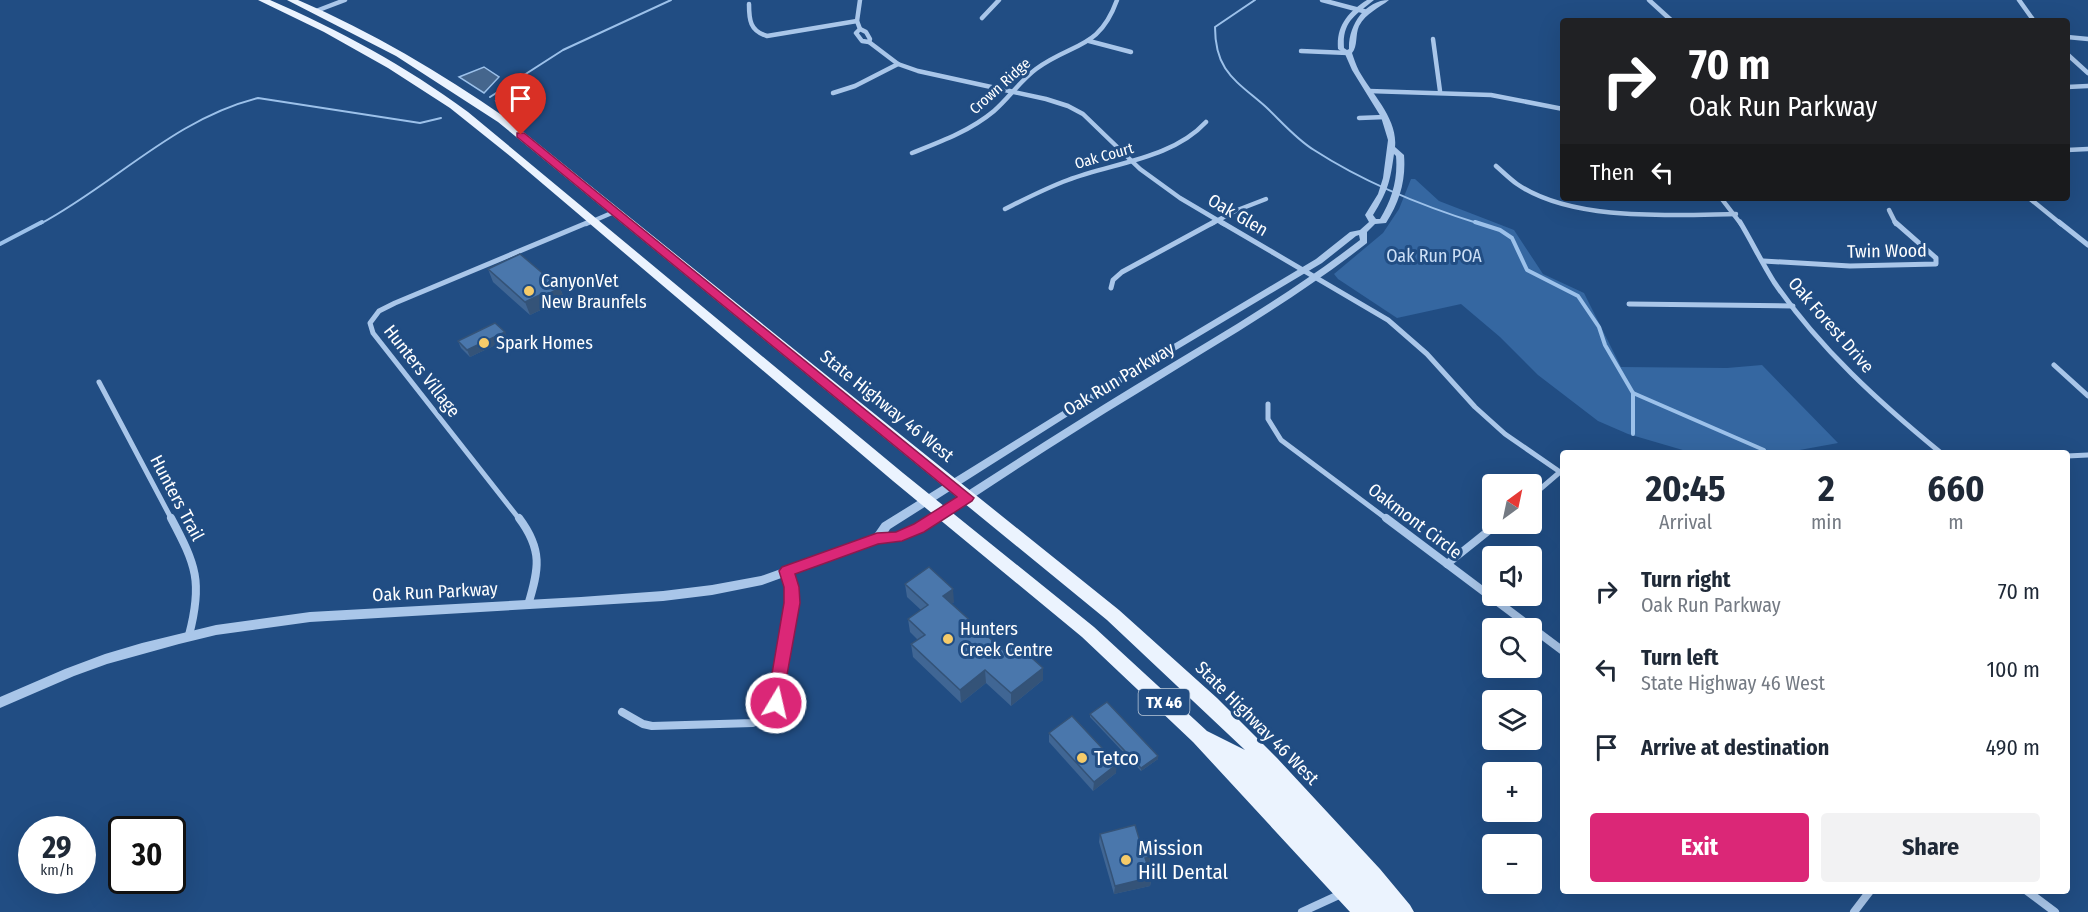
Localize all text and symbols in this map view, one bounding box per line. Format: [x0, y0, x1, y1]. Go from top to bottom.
text: 70 m [1689, 40, 1770, 90]
icon: right [1590, 42, 1668, 120]
street label: Crown Ridge [966, 54, 1034, 118]
pin [495, 73, 546, 135]
icon: arrive [504, 82, 537, 115]
text: Oak Run Parkway [1689, 91, 1877, 123]
street label: Oak Court [1073, 139, 1136, 173]
icon: left [1646, 156, 1679, 189]
text: Then [1590, 159, 1634, 186]
street label: Oak Glen [1204, 189, 1272, 241]
street label: Twin Wood [1847, 239, 1927, 263]
park label: Oak Run POA [1386, 245, 1482, 267]
place label: CanyonVet New Braunfels [541, 270, 647, 313]
street label: Oak Forest Drive [1783, 273, 1879, 378]
marker: CanyonVet New Braunfels [522, 284, 536, 298]
street label: Hunters Village [379, 320, 465, 422]
place label: Spark Homes [496, 332, 593, 354]
marker: Spark Homes [477, 336, 491, 350]
street label: Oak Run Parkway [1060, 337, 1178, 421]
street label: State Highway 46 West [816, 345, 958, 467]
street label: Hunters Trail [145, 451, 209, 545]
text: 20:45 [1645, 467, 1726, 511]
text: 2 [1818, 467, 1835, 511]
text: 660 [1927, 467, 1985, 511]
north arrow [1482, 474, 1542, 534]
map controls [1482, 474, 1542, 894]
street label: Oakmont Circle [1364, 479, 1466, 564]
text: Arrival [1659, 510, 1712, 534]
text: min [1811, 510, 1842, 534]
text: m [1948, 510, 1964, 534]
button: sound [1482, 546, 1542, 606]
text: Turn right [1641, 566, 1730, 593]
icon: right [1590, 575, 1623, 608]
street label: Oak Run Parkway [372, 578, 498, 606]
text: 70 m [1998, 578, 2040, 605]
text: Oak Run Parkway [1641, 593, 1781, 617]
place label: Hunters Creek Centre [960, 618, 1053, 661]
button: search [1482, 618, 1542, 678]
marker: Hunters Creek Centre [941, 632, 955, 646]
text: Turn left [1641, 644, 1719, 671]
icon: left [1590, 653, 1623, 686]
text: 100 m [1986, 656, 2040, 683]
street label: State Highway 46 West [1191, 657, 1323, 789]
position arrow [744, 671, 808, 735]
text: State Highway 46 West [1641, 671, 1825, 695]
road number: TX 46 [1138, 689, 1190, 715]
button: layers [1482, 690, 1542, 750]
icon: arrive [1590, 731, 1623, 764]
text: Arrive at destination [1641, 734, 1829, 761]
text: 490 m [1986, 734, 2040, 761]
place label: Tetco [1094, 745, 1139, 771]
marker: Tetco [1075, 751, 1089, 765]
button: + [1482, 762, 1542, 822]
button: Exit [1590, 813, 1809, 882]
button: Share [1821, 813, 2040, 882]
speed limit sign: 30 [108, 816, 186, 894]
text: 29 [42, 830, 72, 866]
button: − [1482, 834, 1542, 894]
place label: Mission Hill Dental [1138, 835, 1228, 885]
marker: Mission Hill Dental [1119, 853, 1133, 867]
text: km/h [40, 861, 74, 879]

